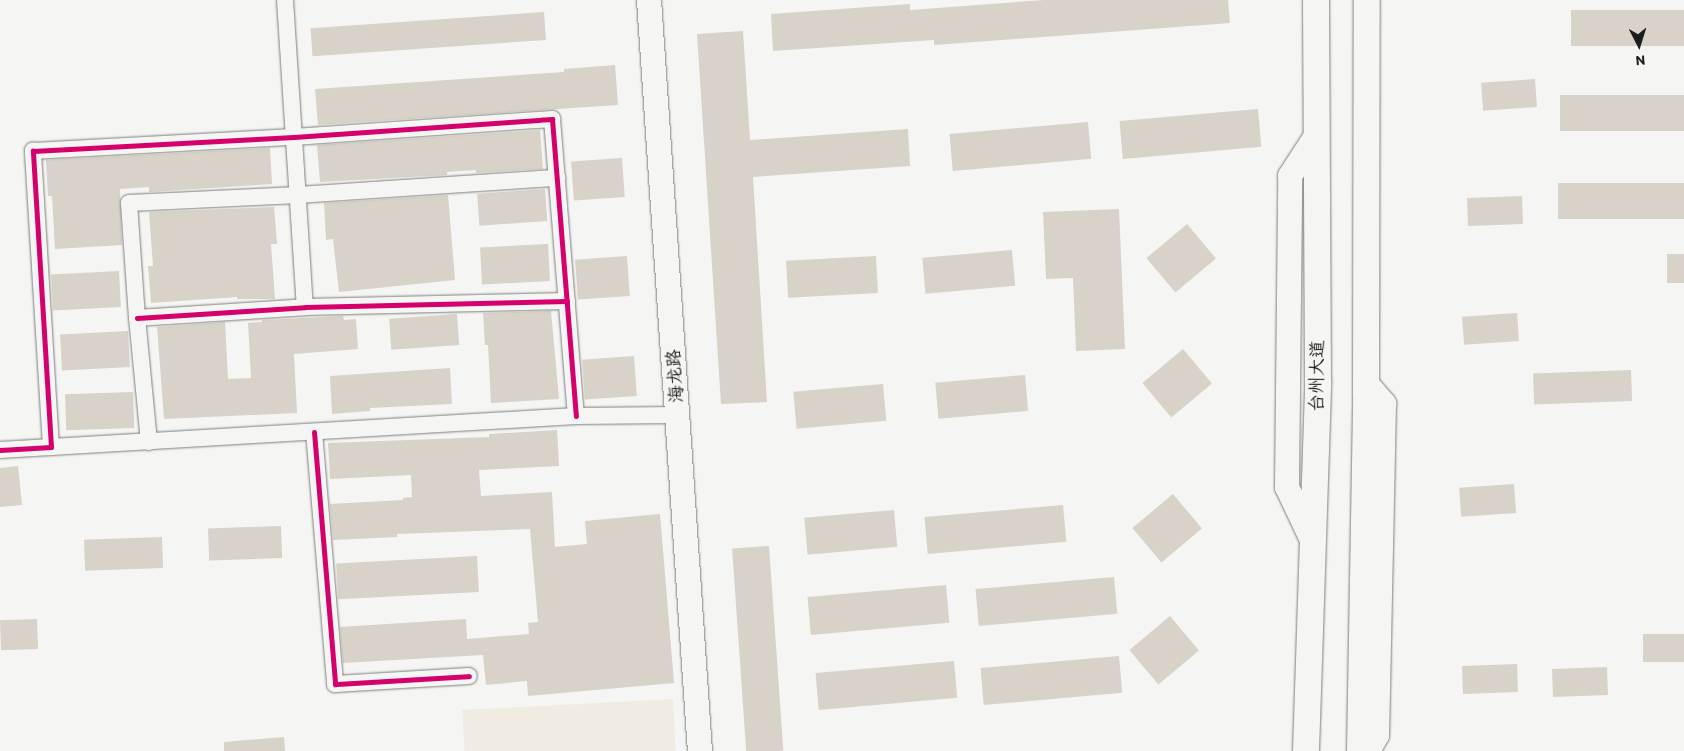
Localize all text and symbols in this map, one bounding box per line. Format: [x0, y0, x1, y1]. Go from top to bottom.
north arrow [1614, 20, 1664, 70]
text: N [1635, 52, 1646, 69]
street label: 台州大道 [1306, 340, 1328, 412]
street label: 海龙路 [662, 348, 688, 404]

